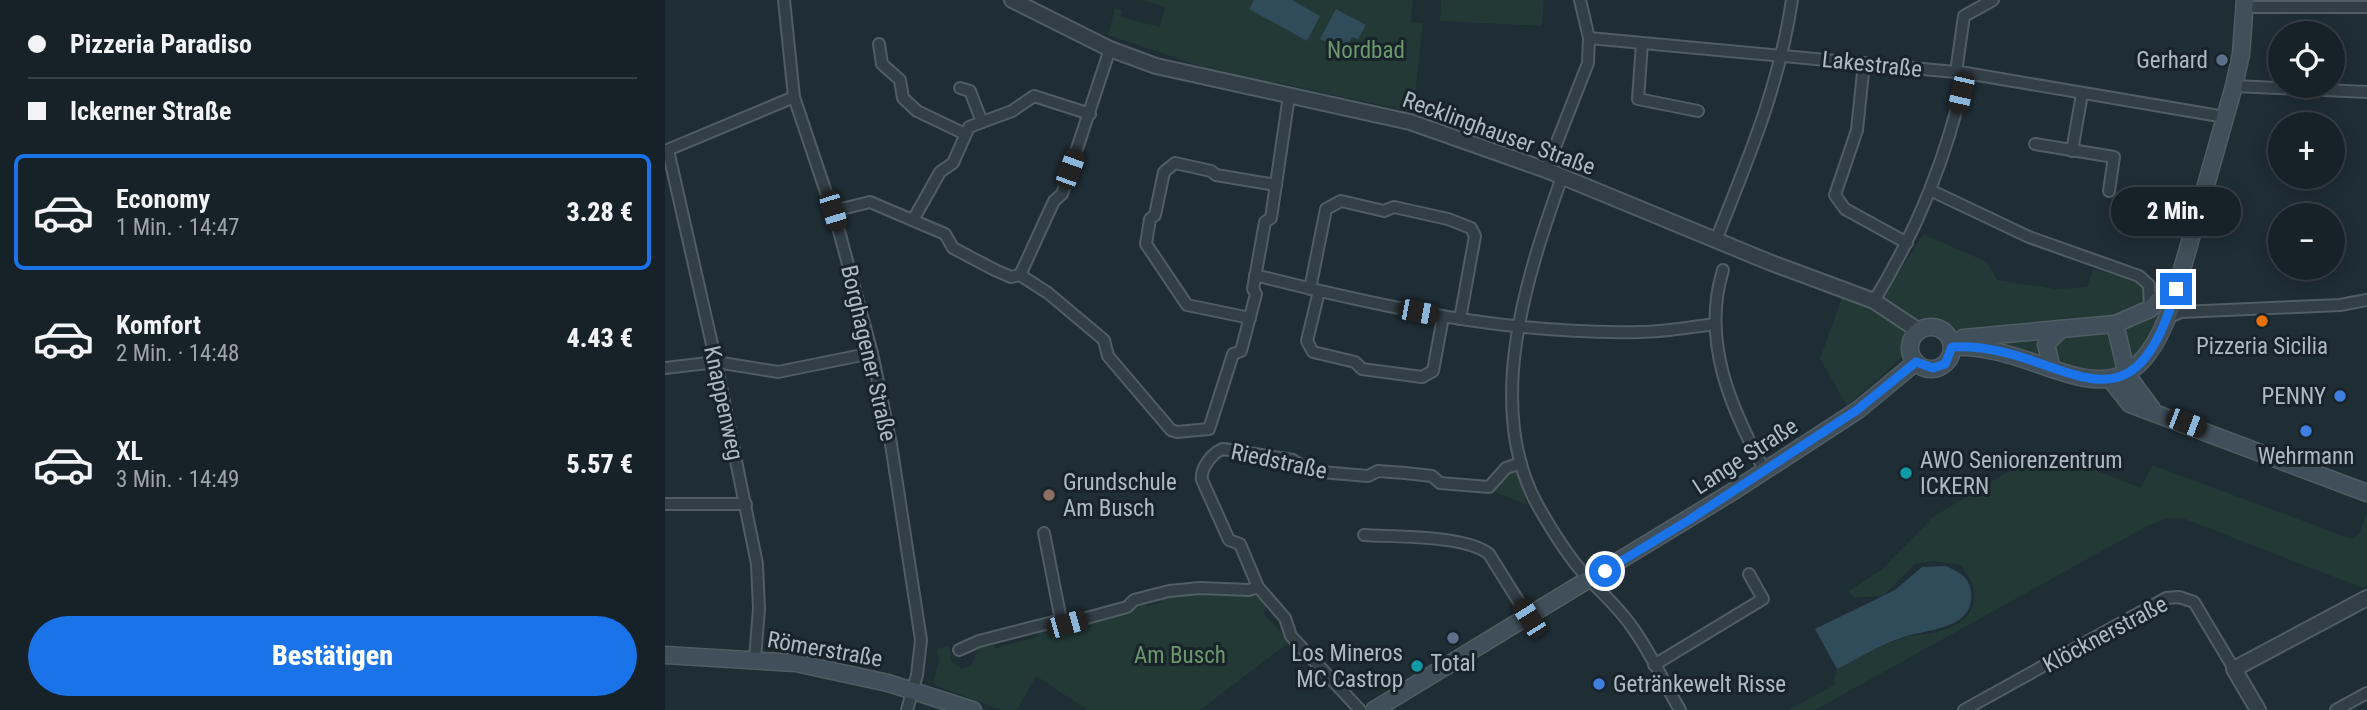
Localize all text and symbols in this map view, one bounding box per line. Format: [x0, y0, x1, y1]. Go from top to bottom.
map controls [2268, 21, 2345, 280]
button: locate [2268, 21, 2345, 98]
text: Pizzeria Paradiso [70, 29, 252, 59]
park label: Nordbad [1327, 37, 1405, 64]
street label: Lakestraße [1821, 46, 1923, 83]
place label: Gerhard [2136, 47, 2208, 74]
marker: Gerhard [2214, 52, 2230, 68]
car [1947, 70, 1976, 116]
street label: Recklinghauser Straße [1399, 86, 1599, 181]
text: Ickerner Straße [70, 96, 231, 126]
button: + [2268, 112, 2345, 189]
car [1053, 146, 1088, 192]
icon: car [32, 181, 95, 244]
text: Economy [116, 184, 210, 214]
car [817, 188, 850, 234]
callout: 2 Min. [2111, 188, 2241, 236]
text: 3.28 € [566, 197, 633, 227]
text: 2 Min. [2147, 198, 2205, 225]
button: − [2268, 203, 2345, 280]
text: 1 Min. · 14:47 [116, 214, 239, 241]
street label: Borghagener Straße [835, 262, 902, 444]
route end [2160, 273, 2192, 305]
car [1396, 298, 1441, 326]
icon: car [32, 307, 95, 370]
text: Komfort [116, 310, 201, 340]
marker: Pizzeria Sicilia [2254, 313, 2270, 329]
text: 4.43 € [566, 323, 633, 353]
place label: Pizzeria Sicilia [2196, 333, 2328, 360]
text: 2 Min. · 14:48 [116, 340, 239, 367]
street label: Knappenweg [698, 344, 749, 463]
place label: PENNY [2262, 383, 2326, 410]
marker: PENNY [2332, 388, 2348, 404]
car [2163, 406, 2210, 440]
street label: Lange Straße [1688, 413, 1803, 500]
marker: Wehrmann [2298, 423, 2314, 439]
icon: car [32, 433, 95, 496]
text: XL [116, 436, 143, 466]
street label: Riedstraße [1228, 438, 1329, 485]
place label: Wehrmann [2258, 443, 2354, 470]
place label: AWO Seniorenzentrum ICKERN [1920, 447, 2123, 500]
text: 5.57 € [566, 449, 633, 479]
marker: AWO Seniorenzentrum ICKERN [1898, 465, 1914, 481]
text: 3 Min. · 14:49 [116, 466, 239, 493]
place label: Grundschule Am Busch [1063, 469, 1177, 522]
marker: Grundschule Am Busch [1041, 487, 1057, 503]
route start [1589, 555, 1621, 587]
street label: Klöcknerstraße [2038, 590, 2172, 679]
car [1509, 595, 1550, 641]
car [1044, 608, 1091, 640]
button: Bestätigen [28, 616, 637, 696]
street label: Römerstraße [765, 626, 885, 673]
marker: Total [1445, 630, 1461, 646]
place label: Los Mineros MC Castrop [1291, 640, 1403, 693]
park label: Am Busch [1134, 642, 1226, 669]
place label: Total [1430, 650, 1476, 677]
marker: Los Mineros MC Castrop [1409, 658, 1425, 674]
place label: Getränkewelt Risse [1613, 671, 1786, 698]
marker: Getränkewelt Risse [1591, 676, 1607, 692]

